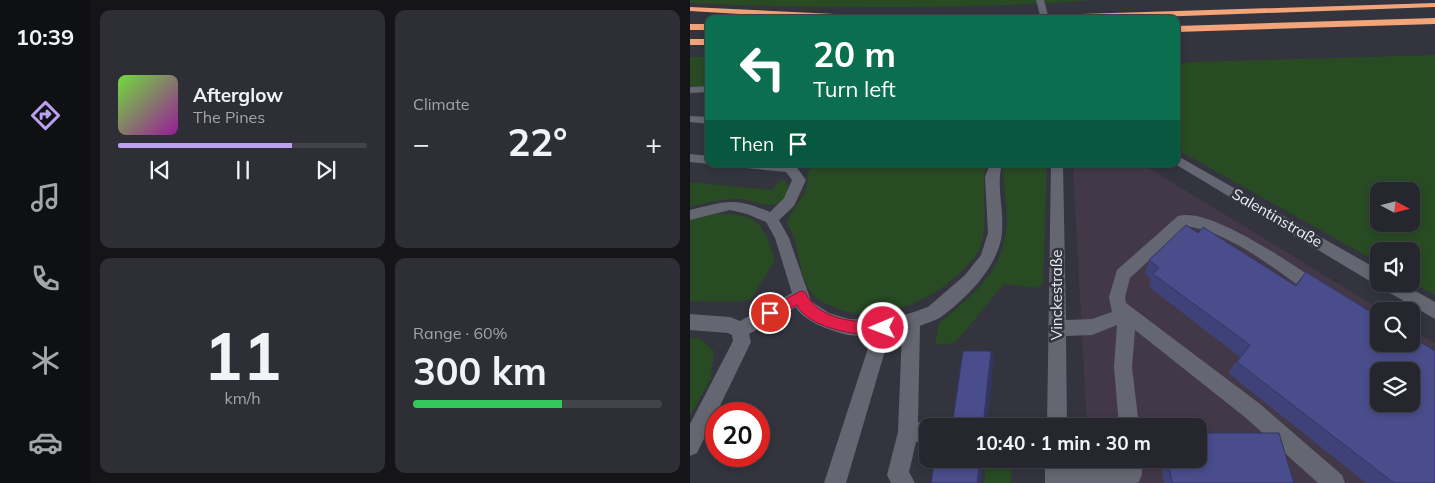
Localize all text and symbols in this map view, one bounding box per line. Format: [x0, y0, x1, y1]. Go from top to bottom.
text: 10:39 [16, 23, 74, 51]
text: 20 m [813, 32, 896, 76]
icon: left [730, 35, 795, 100]
text: Turn left [813, 75, 896, 103]
text: Afterglow [193, 83, 283, 107]
text: Climate [413, 94, 469, 114]
icon: directions [28, 98, 63, 133]
text: The Pines [193, 107, 265, 127]
text: 22° [507, 118, 568, 166]
text: − [413, 126, 430, 161]
text: + [645, 126, 662, 161]
icon: arrive [784, 130, 812, 158]
text: Then [730, 132, 774, 156]
icon: previous [146, 156, 174, 184]
icon: pause [229, 156, 257, 184]
icon: next [312, 156, 340, 184]
icon: music [28, 180, 63, 215]
north arrow [1370, 182, 1420, 232]
map controls [1370, 182, 1420, 412]
street label: Salentinstraße [1229, 184, 1326, 251]
button: sound [1370, 242, 1420, 292]
street label: Vinckestraße [1047, 250, 1066, 340]
icon: phone [28, 261, 63, 296]
pin [749, 292, 791, 334]
icon: arrive [756, 299, 784, 327]
position arrow [856, 301, 908, 353]
button: search [1370, 302, 1420, 352]
text: 11 [203, 315, 282, 396]
text: Range · 60% [413, 323, 508, 343]
icon: climate [28, 343, 63, 378]
text: 300 km [413, 347, 547, 395]
button: layers [1370, 362, 1420, 412]
text: km/h [224, 388, 261, 408]
speed limit sign: 20 [705, 402, 770, 467]
icon: car [28, 425, 63, 460]
text: 10:40 · 1 min · 30 m [975, 431, 1151, 455]

